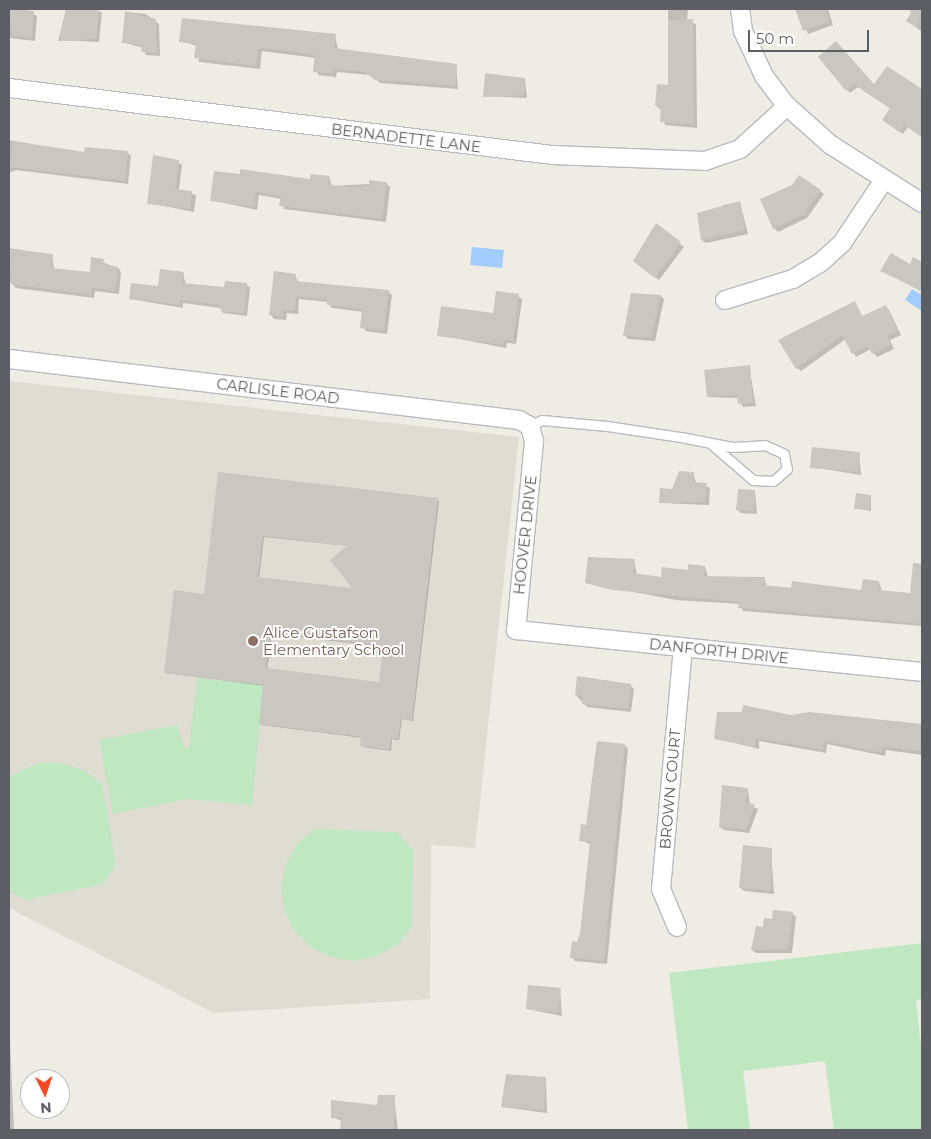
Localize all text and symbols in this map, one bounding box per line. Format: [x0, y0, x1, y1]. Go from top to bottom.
scale bar [751, 20, 872, 52]
text: 50 m [756, 29, 794, 48]
street label: BERNADETTE LANE [330, 120, 482, 156]
street label: CARLISLE ROAD [215, 375, 341, 407]
street label: HOOVER DRIVE [510, 474, 540, 596]
place label: Alice Gustafson Elementary School [263, 623, 404, 658]
marker: Alice Gustafson Elementary School [247, 635, 259, 647]
street label: DANFORTH DRIVE [648, 635, 790, 667]
street label: BROWN COURT [656, 728, 684, 850]
north arrow [20, 1069, 70, 1119]
text: N [40, 1099, 52, 1117]

